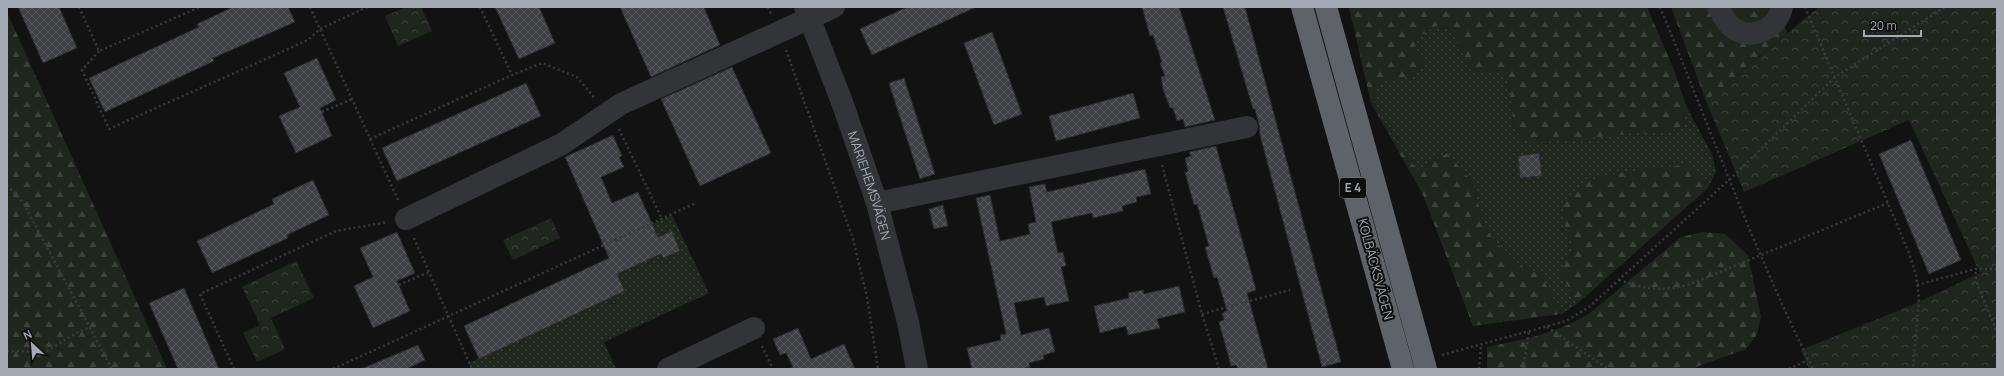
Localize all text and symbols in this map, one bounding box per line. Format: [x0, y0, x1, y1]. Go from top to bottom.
scale bar [1864, 12, 1921, 38]
text: 20 m [1870, 17, 1897, 34]
street label: MARIEHEMSVÄGEN [844, 129, 895, 242]
road number: E 4 [1340, 178, 1366, 198]
street label: KOLBÄCKSVÄGEN [1354, 216, 1398, 322]
north arrow [12, 324, 52, 364]
text: N [21, 326, 34, 343]

